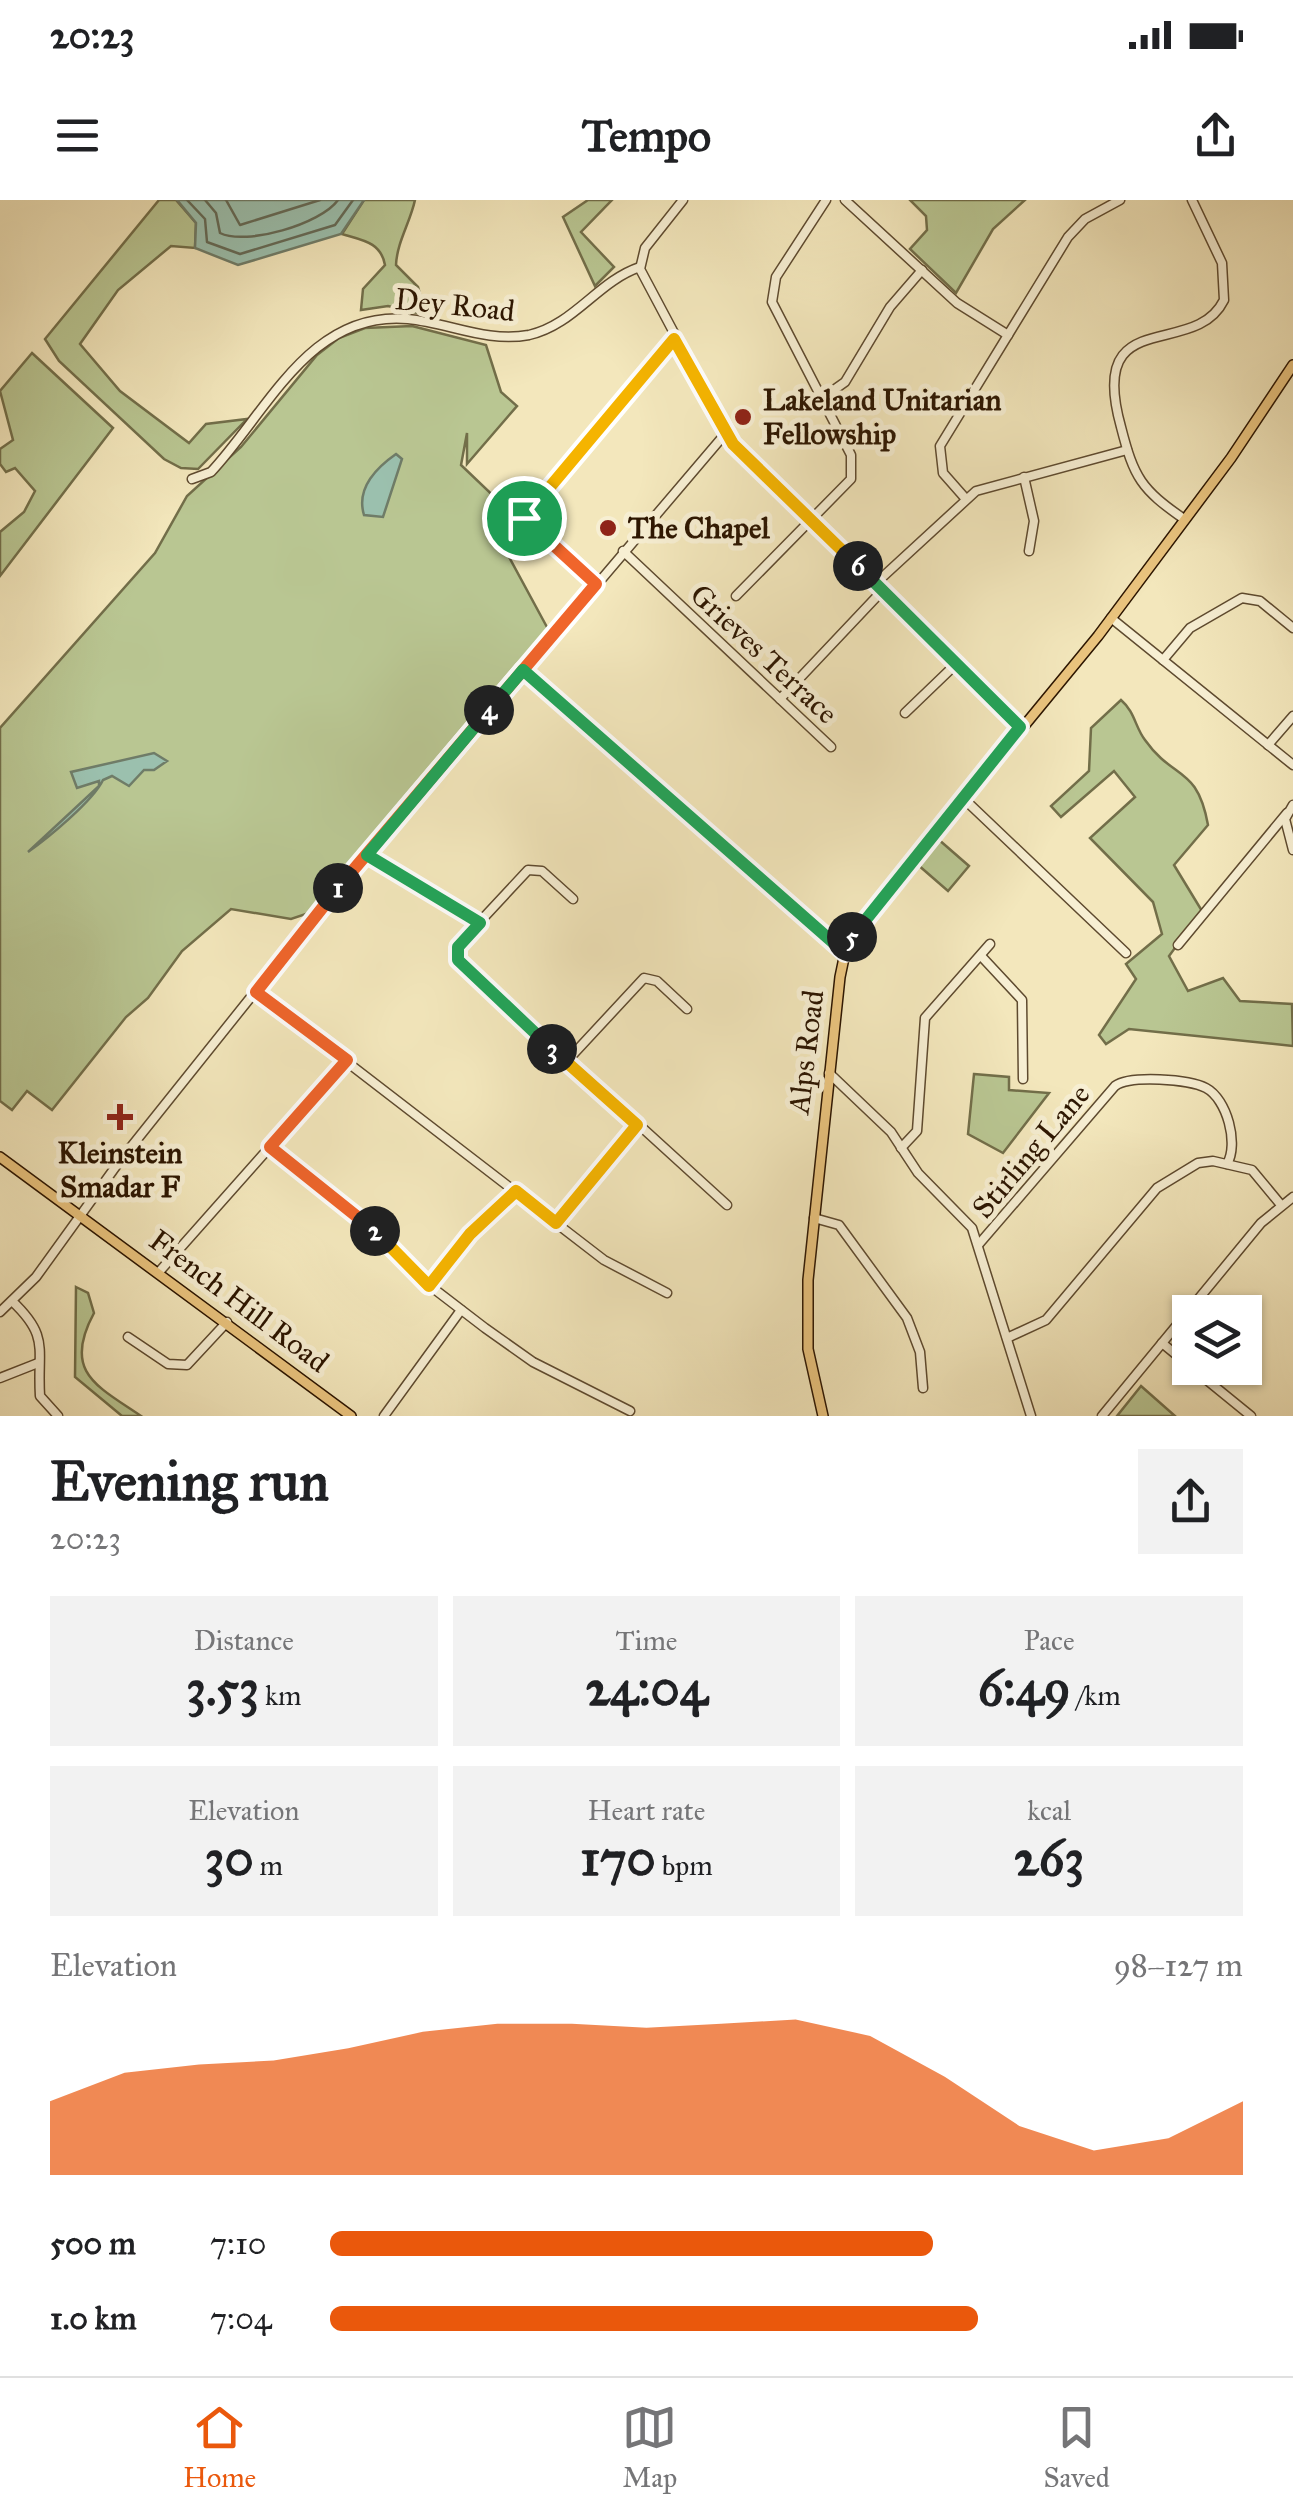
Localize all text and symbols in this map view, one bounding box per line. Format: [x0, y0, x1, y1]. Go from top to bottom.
text: 20:23 [50, 12, 134, 58]
icon: menu [50, 108, 105, 163]
text: Tempo [582, 108, 711, 163]
icon: share [1188, 108, 1243, 163]
street label: Dey Road [393, 281, 517, 329]
place label: Lakeland Unitarian Fellowship [763, 382, 1002, 452]
marker: Lakeland Unitarian Fellowship [732, 406, 754, 428]
pin [482, 476, 567, 561]
icon: arrive [497, 491, 552, 546]
place label: The Chapel [628, 510, 770, 546]
marker: The Chapel [597, 517, 619, 539]
pin: 6 [833, 541, 883, 591]
text: 6 [851, 548, 865, 583]
street label: Grieves Terrace [683, 577, 845, 731]
pin: 4 [464, 685, 514, 735]
text: 4 [481, 692, 497, 727]
pin: 1 [313, 863, 363, 913]
text: 1 [332, 870, 344, 905]
pin: 5 [827, 912, 877, 962]
text: 5 [845, 919, 859, 954]
street label: Alps Road [780, 988, 831, 1118]
pin: 3 [527, 1024, 577, 1074]
text: 3 [546, 1031, 558, 1066]
street label: Stirling Lane [965, 1077, 1097, 1225]
marker: Kleinstein Smadar F [107, 1104, 133, 1130]
place label: Kleinstein Smadar F [58, 1135, 183, 1205]
pin: 2 [350, 1206, 400, 1256]
text: 2 [368, 1213, 382, 1248]
street label: French Hill Road [142, 1222, 336, 1380]
map controls [1172, 1295, 1262, 1385]
button: layers [1172, 1295, 1262, 1385]
text: Evening run [50, 1448, 329, 1515]
button: share [1138, 1449, 1243, 1554]
text: 20:23 [50, 1519, 121, 1558]
text: Distance [194, 1623, 294, 1658]
text: Time [615, 1623, 677, 1658]
text: Pace [1024, 1623, 1075, 1658]
text: 3.53 [186, 1658, 259, 1719]
text: 24:04 [585, 1658, 708, 1719]
text: 6:49 [978, 1658, 1071, 1719]
text: km [259, 1678, 302, 1713]
text: /km [1071, 1678, 1121, 1713]
text: Elevation [188, 1793, 299, 1828]
text: Heart rate [588, 1793, 705, 1828]
text: kcal [1027, 1793, 1071, 1828]
text: 30 [204, 1828, 254, 1889]
text: 170 [580, 1828, 656, 1889]
text: 263 [1014, 1828, 1084, 1889]
text: m [254, 1848, 283, 1883]
text: bpm [656, 1848, 713, 1883]
text: Elevation [50, 1946, 177, 1985]
text: 98–127 m [1114, 1946, 1243, 1985]
text: 500 m [50, 2224, 136, 2263]
text: 7:10 [210, 2224, 266, 2263]
text: 1.0 km [50, 2299, 137, 2338]
text: 7:04 [210, 2299, 272, 2338]
tab: Home [183, 2400, 256, 2495]
tab: Map [622, 2400, 677, 2495]
tab: Saved [1043, 2400, 1110, 2495]

